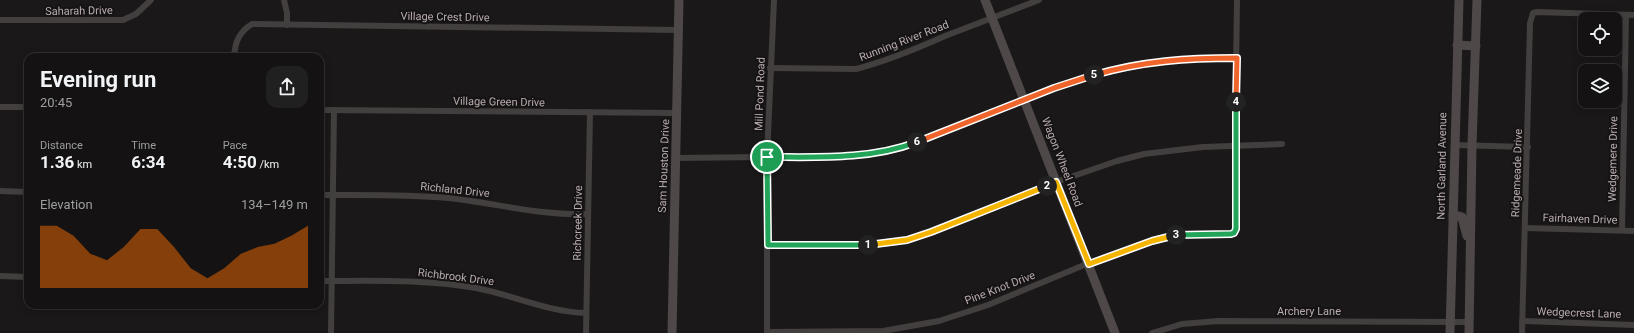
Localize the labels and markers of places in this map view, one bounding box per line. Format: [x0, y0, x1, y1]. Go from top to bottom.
pin: 5 [1084, 65, 1104, 85]
pin: 4 [1226, 92, 1246, 112]
pin: 6 [907, 132, 927, 152]
pin [750, 140, 784, 174]
pin: 2 [1037, 176, 1057, 196]
pin: 3 [1166, 225, 1186, 245]
pin: 1 [858, 235, 878, 255]

